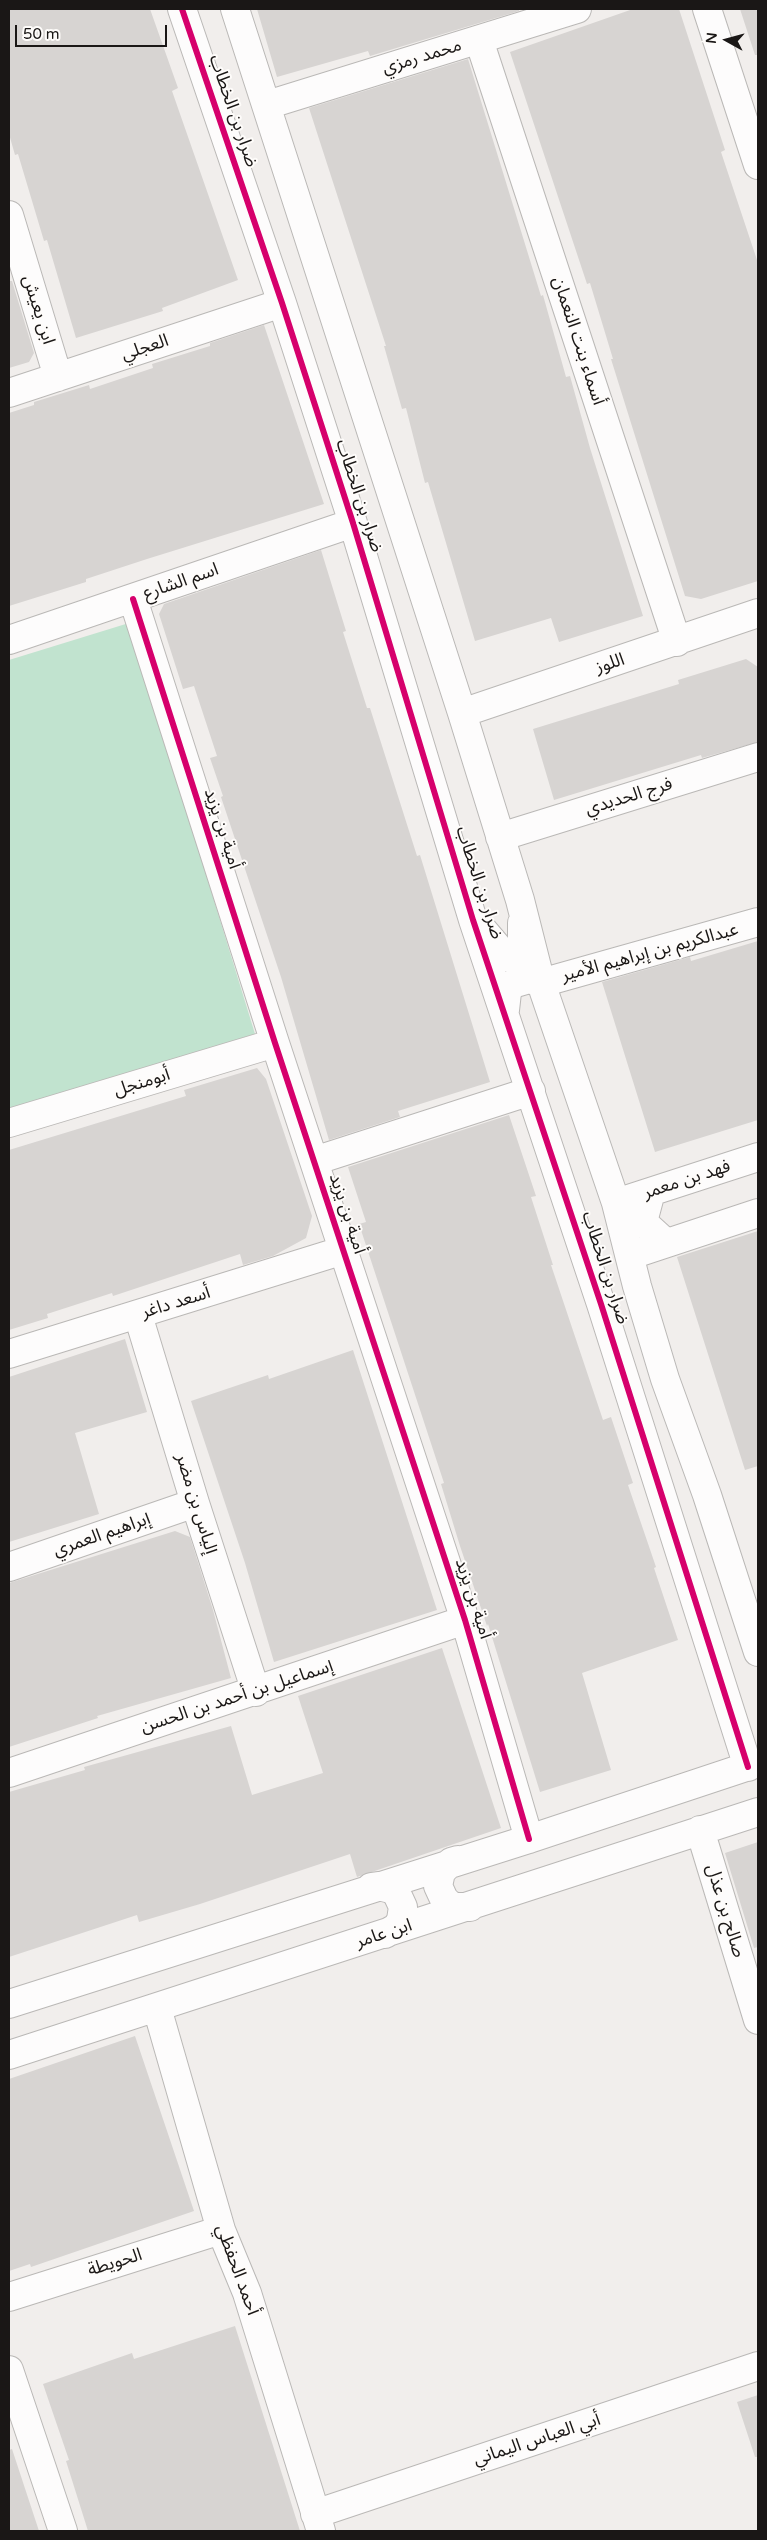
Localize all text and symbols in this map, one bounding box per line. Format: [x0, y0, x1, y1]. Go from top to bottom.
scale bar [18, 15, 170, 47]
north arrow [702, 15, 752, 65]
text: 50 m [23, 25, 60, 43]
text: N [702, 31, 721, 45]
street label: محمد رمزي [380, 35, 464, 79]
street label: ضرار بن الخطاب [204, 52, 262, 170]
street label: ابن يعيش [17, 273, 59, 347]
street label: أسماء بنت النعمان [547, 274, 609, 408]
street label: العجلي [119, 330, 171, 366]
street label: ضرار بن الخطاب [331, 437, 387, 555]
street label: اسم الشارع [140, 559, 222, 605]
street label: اللوز [593, 649, 627, 679]
street label: فرج الحديدي [583, 774, 675, 820]
street label: أمية بن يزيد [199, 786, 245, 872]
street label: ضرار بن الخطاب [451, 824, 507, 942]
street label: عبدالكريم بن إبراهيم الأمير [559, 919, 741, 987]
street label: أبومنجل [111, 1064, 173, 1102]
street label: فهد بن معمر [641, 1156, 733, 1204]
street label: أمية بن يزيد [324, 1171, 370, 1257]
street label: ضرار بن الخطاب [577, 1209, 633, 1327]
street label: أسعد داغر [139, 1282, 213, 1324]
street label: إلياس بن مضر [171, 1451, 221, 1557]
street label: إبراهيم العمري [51, 1508, 153, 1562]
street label: أمية بن يزيد [450, 1556, 496, 1642]
street label: إسماعيل بن أحمد بن الحسن [138, 1656, 336, 1738]
street label: صالح بن عذل [701, 1862, 749, 1960]
street label: ابن عامر [353, 1915, 415, 1953]
street label: أحمد الحفظي [211, 2222, 263, 2318]
street label: الحويطة [85, 2245, 145, 2281]
street label: أبي العباس اليماني [471, 2409, 603, 2471]

